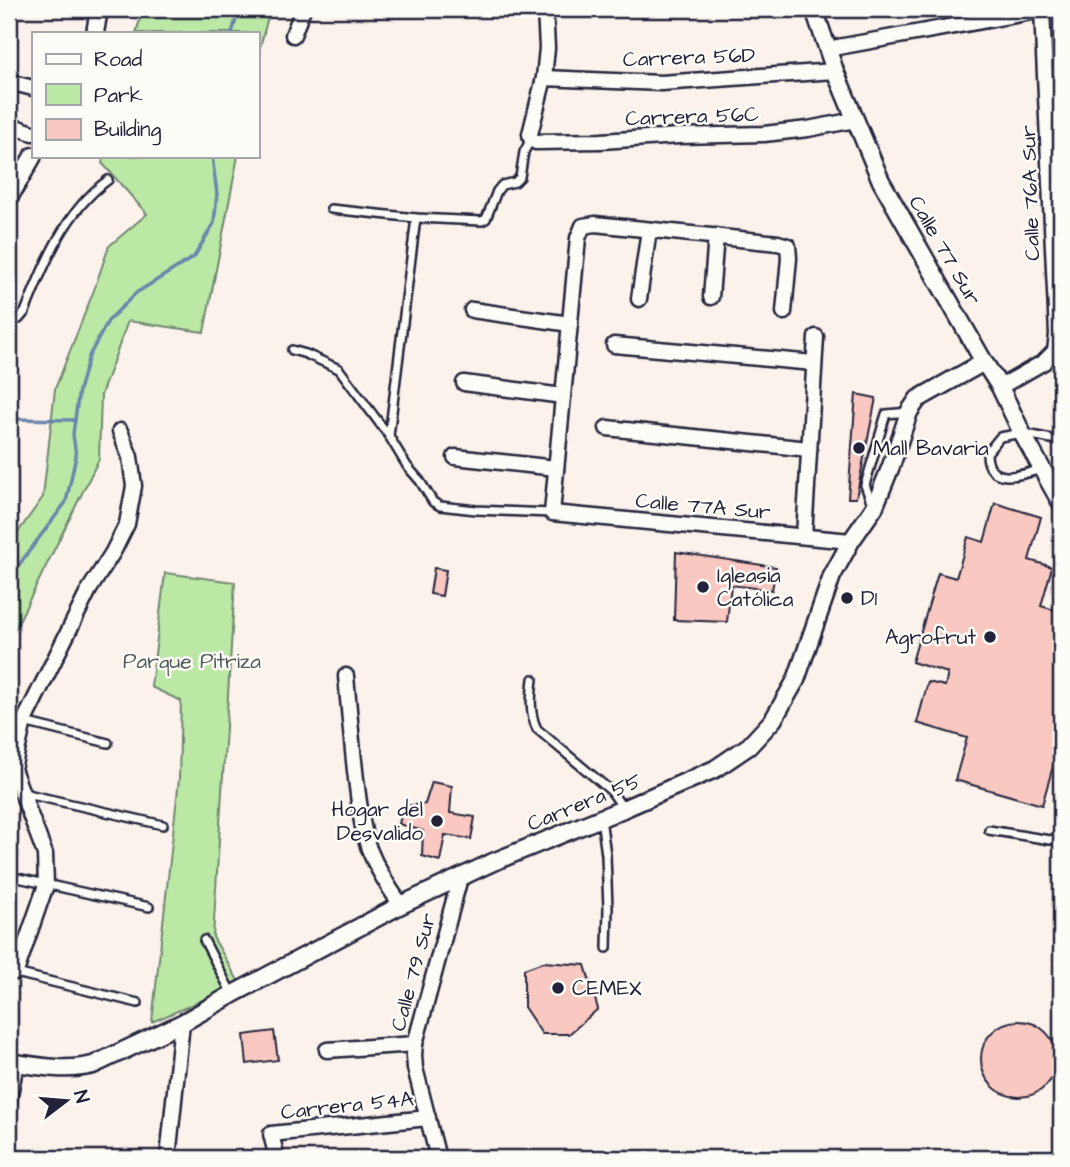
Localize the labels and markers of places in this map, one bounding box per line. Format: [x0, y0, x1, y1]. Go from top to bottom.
place label: Mall Bavaria [873, 434, 989, 463]
marker: Mall Bavaria [851, 440, 867, 456]
place label: Igleasia Católica [717, 561, 794, 614]
marker: Igleasia Católica [695, 579, 711, 595]
place label: D1 [861, 584, 878, 613]
marker: D1 [839, 590, 855, 606]
place label: Agrofrut [885, 623, 977, 654]
marker: Agrofrut [982, 629, 998, 645]
place label: Hogar del Desvalido [332, 795, 423, 848]
marker: Hogar del Desvalido [429, 813, 445, 829]
place label: CEMEX [572, 974, 642, 1003]
marker: CEMEX [550, 980, 566, 996]

